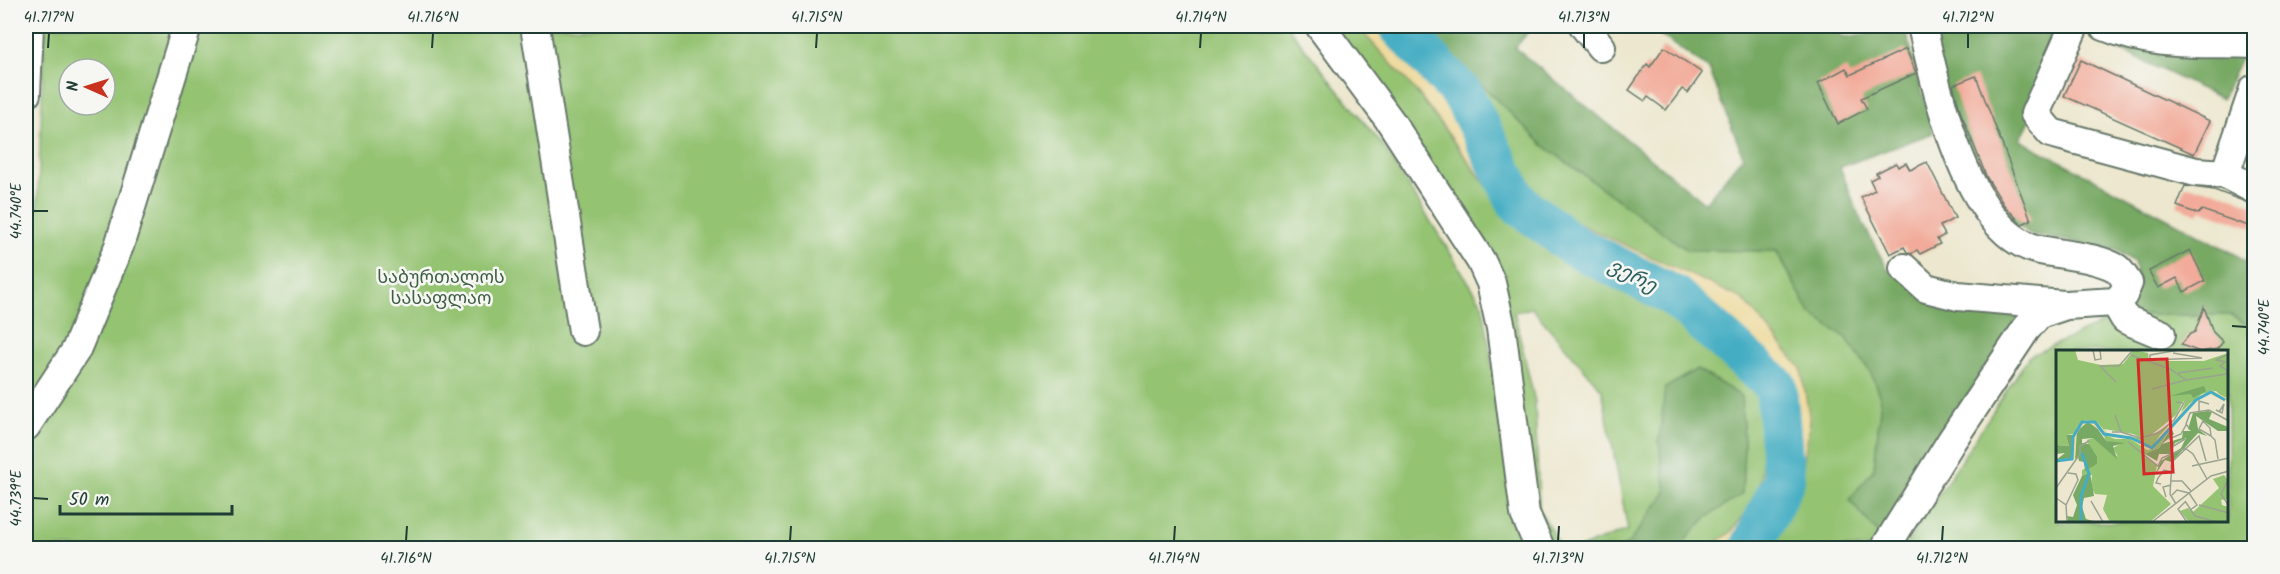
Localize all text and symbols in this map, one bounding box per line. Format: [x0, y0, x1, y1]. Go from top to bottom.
text: 41.717°N [24, 6, 74, 30]
text: 41.716°N [407, 6, 459, 30]
text: 41.715°N [791, 6, 843, 30]
text: 41.714°N [1175, 6, 1227, 30]
text: 41.713°N [1558, 6, 1610, 30]
text: 41.712°N [1942, 6, 1994, 30]
north arrow [57, 57, 117, 117]
text: N [61, 81, 86, 92]
text: 44.740°E [5, 181, 29, 239]
water label: ვერე [1602, 251, 1663, 303]
park label: საბურთალოს სასაფლაო [377, 264, 505, 314]
text: 44.740°E [2253, 297, 2277, 355]
inset map [2056, 350, 2229, 523]
text: 44.739°E [5, 468, 29, 526]
scale bar [60, 478, 232, 516]
text: 50 m [69, 486, 109, 515]
text: 41.716°N [380, 547, 432, 571]
text: 41.715°N [764, 547, 816, 571]
text: 41.714°N [1148, 547, 1200, 571]
text: 41.713°N [1532, 547, 1584, 571]
text: 41.712°N [1916, 547, 1968, 571]

